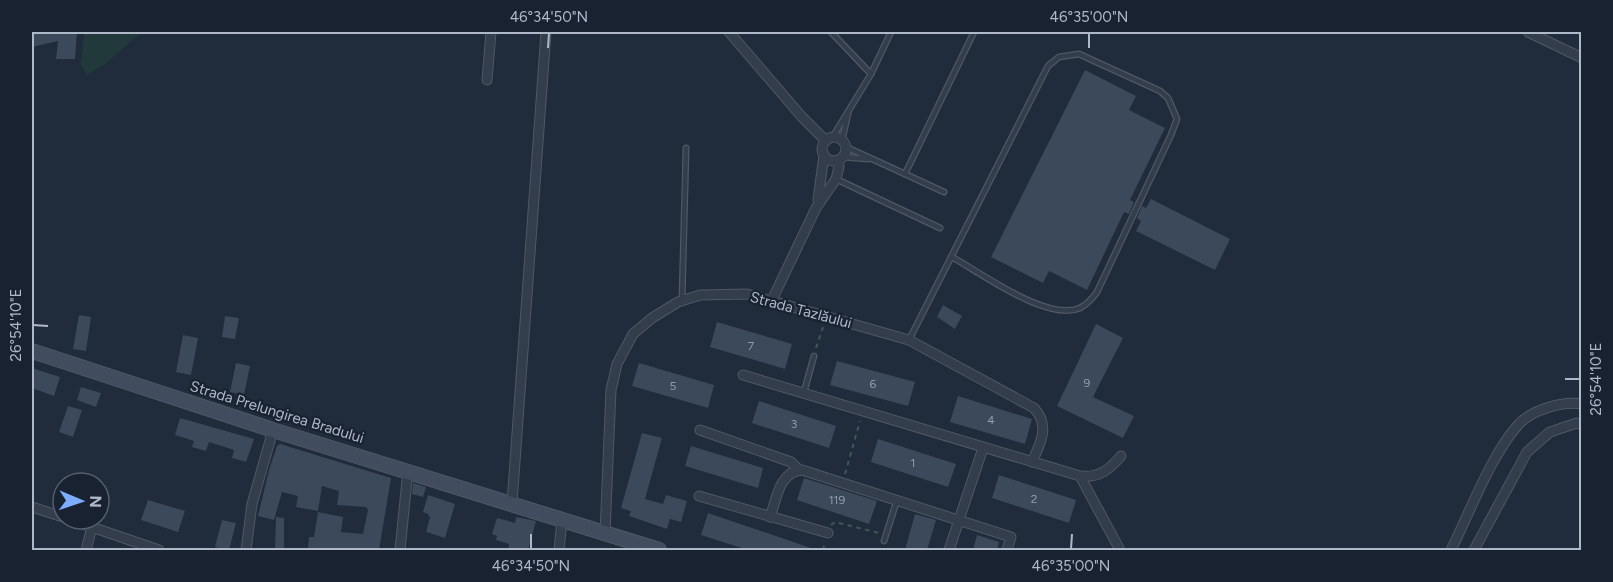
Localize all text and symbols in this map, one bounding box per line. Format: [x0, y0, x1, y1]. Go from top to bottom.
text: 46°34'50"N [510, 8, 588, 26]
text: 46°35'00"N [1050, 8, 1128, 26]
street label: Strada Tazlăului [748, 288, 854, 332]
text: 26°54'10"E [7, 289, 25, 361]
house number: 7 [748, 339, 755, 353]
text: 26°54'10"E [1587, 343, 1605, 415]
house number: 9 [1084, 376, 1091, 390]
street label: Strada Prelungirea Bradului [188, 377, 366, 447]
house number: 6 [870, 377, 877, 391]
house number: 5 [670, 379, 677, 393]
house number: 4 [987, 413, 995, 427]
house number: 3 [791, 417, 797, 431]
house number: 1 [911, 456, 915, 470]
north arrow [51, 471, 111, 531]
house number: 2 [1031, 492, 1037, 506]
house number: 119 [829, 493, 846, 507]
text: N [86, 495, 105, 508]
text: 46°34'50"N [492, 557, 570, 575]
text: 46°35'00"N [1032, 557, 1110, 575]

